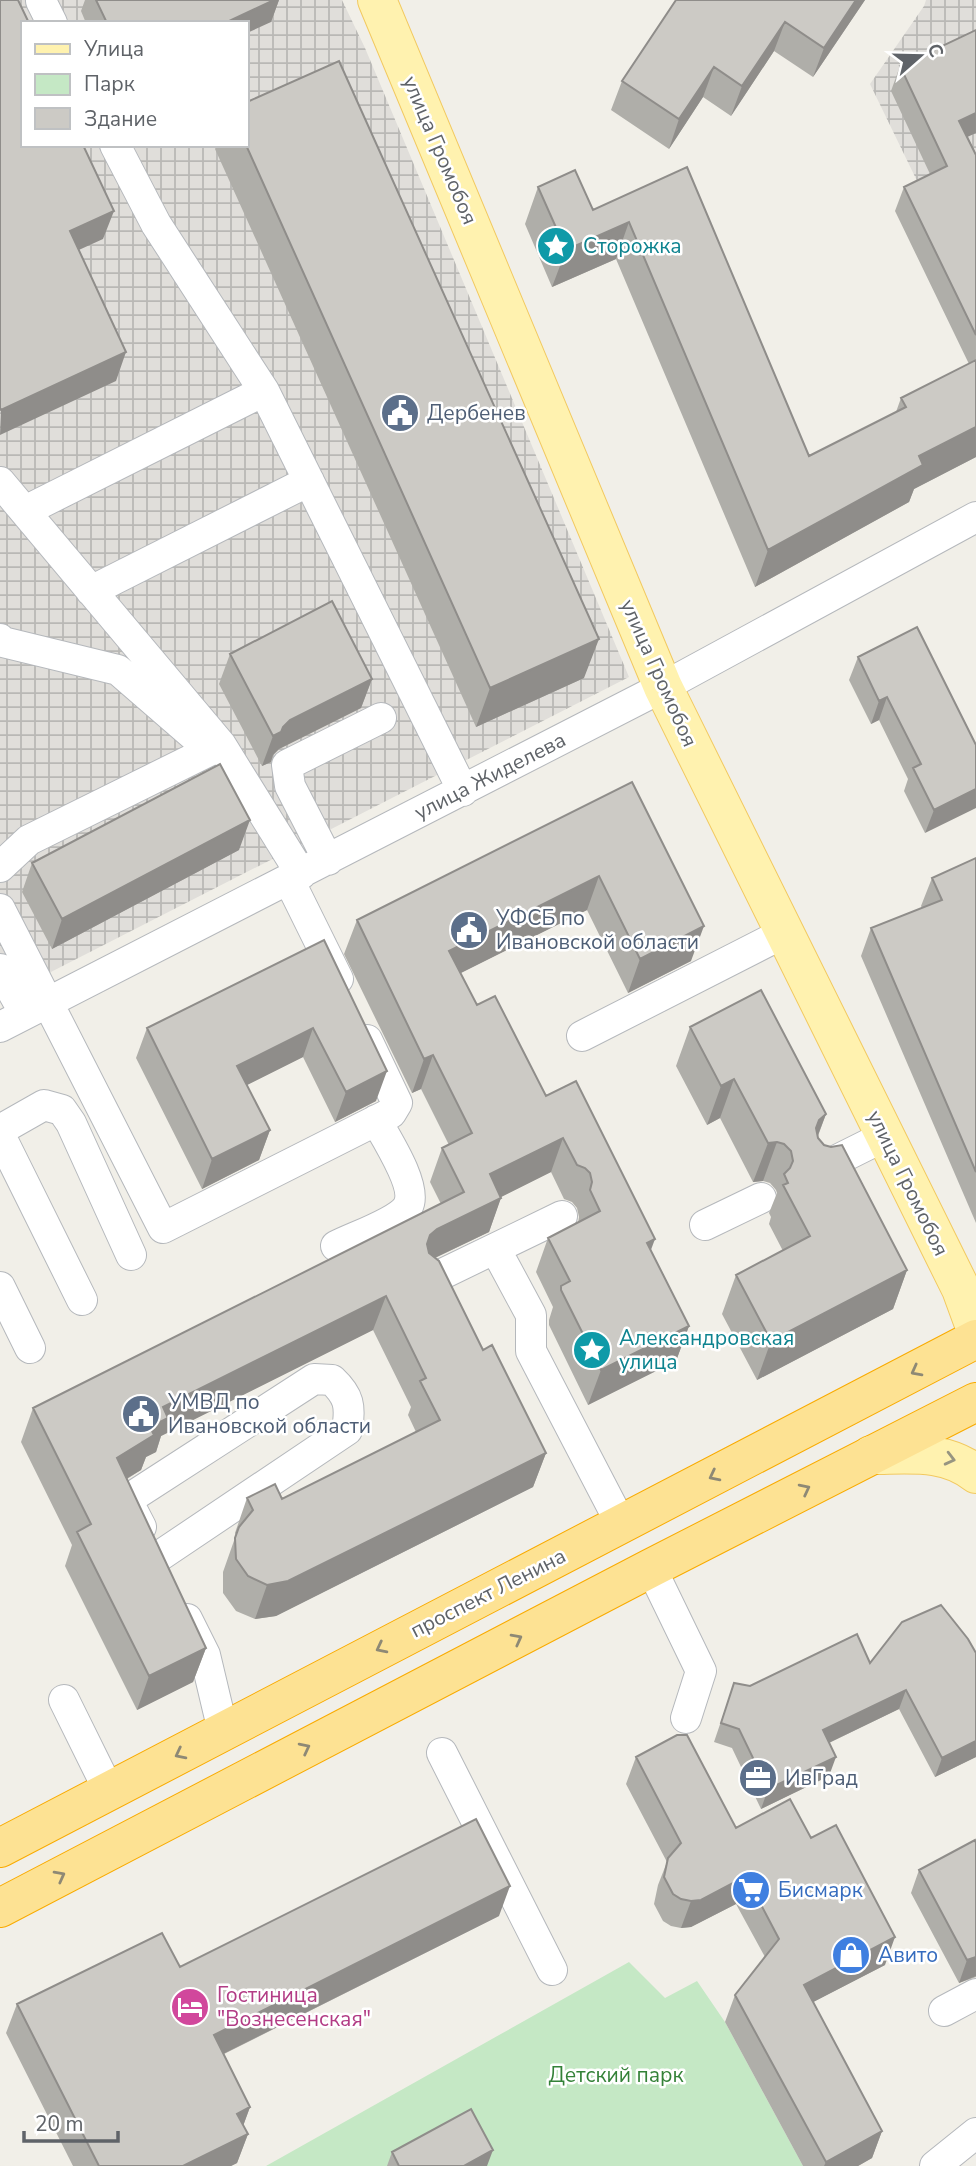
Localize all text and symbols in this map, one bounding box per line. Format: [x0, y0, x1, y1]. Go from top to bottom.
legend [21, 21, 248, 147]
north arrow [885, 21, 955, 91]
text: Улица [83, 35, 144, 63]
text: С [921, 40, 949, 61]
text: Парк [84, 70, 136, 98]
street label: улица Громобоя [396, 71, 484, 229]
text: Здание [84, 105, 157, 133]
place icon: Сторожка [535, 225, 577, 267]
place label: Сторожка [583, 232, 682, 260]
public building icon: Дербенев [379, 392, 421, 434]
place label: Дербенев [427, 399, 526, 427]
street label: улица Громобоя [614, 595, 704, 751]
street label: улица Жиделева [409, 726, 571, 826]
place label: УФСБ по Ивановской области [495, 904, 699, 956]
public building icon: УФСБ по Ивановской области [448, 909, 490, 951]
street label: улица Громобоя [861, 1105, 955, 1261]
place label: Александровская улица [619, 1324, 794, 1376]
place icon: Александровская улица [571, 1329, 613, 1371]
one-way arrow [910, 1363, 923, 1376]
place label: УМВД по Ивановской области [167, 1388, 371, 1440]
public building icon: УМВД по Ивановской области [120, 1393, 162, 1435]
one-way arrow [944, 1451, 956, 1465]
one-way arrow [709, 1468, 721, 1481]
one-way arrow [798, 1483, 810, 1497]
street label: проспект Ленина [405, 1542, 571, 1644]
one-way arrow [509, 1633, 522, 1647]
one-way arrow [376, 1640, 388, 1653]
one-way arrow [298, 1743, 310, 1757]
one-way arrow [174, 1745, 187, 1759]
office icon: ИвГрад [737, 1757, 779, 1799]
place label: ИвГрад [785, 1764, 858, 1792]
supermarket icon: Бисмарк [730, 1869, 772, 1911]
one-way arrow [53, 1871, 66, 1884]
place label: Бисмарк [778, 1876, 864, 1904]
shop icon: Авито [830, 1934, 872, 1976]
place label: Авито [878, 1941, 938, 1969]
place label: Гостиница "Вознесенская" [217, 1981, 371, 2033]
hotel icon: Гостиница "Вознесенская" [169, 1986, 211, 2028]
park label: Детский парк [549, 2061, 684, 2089]
scale bar [24, 2100, 119, 2144]
text: 20 m [35, 2110, 84, 2138]

